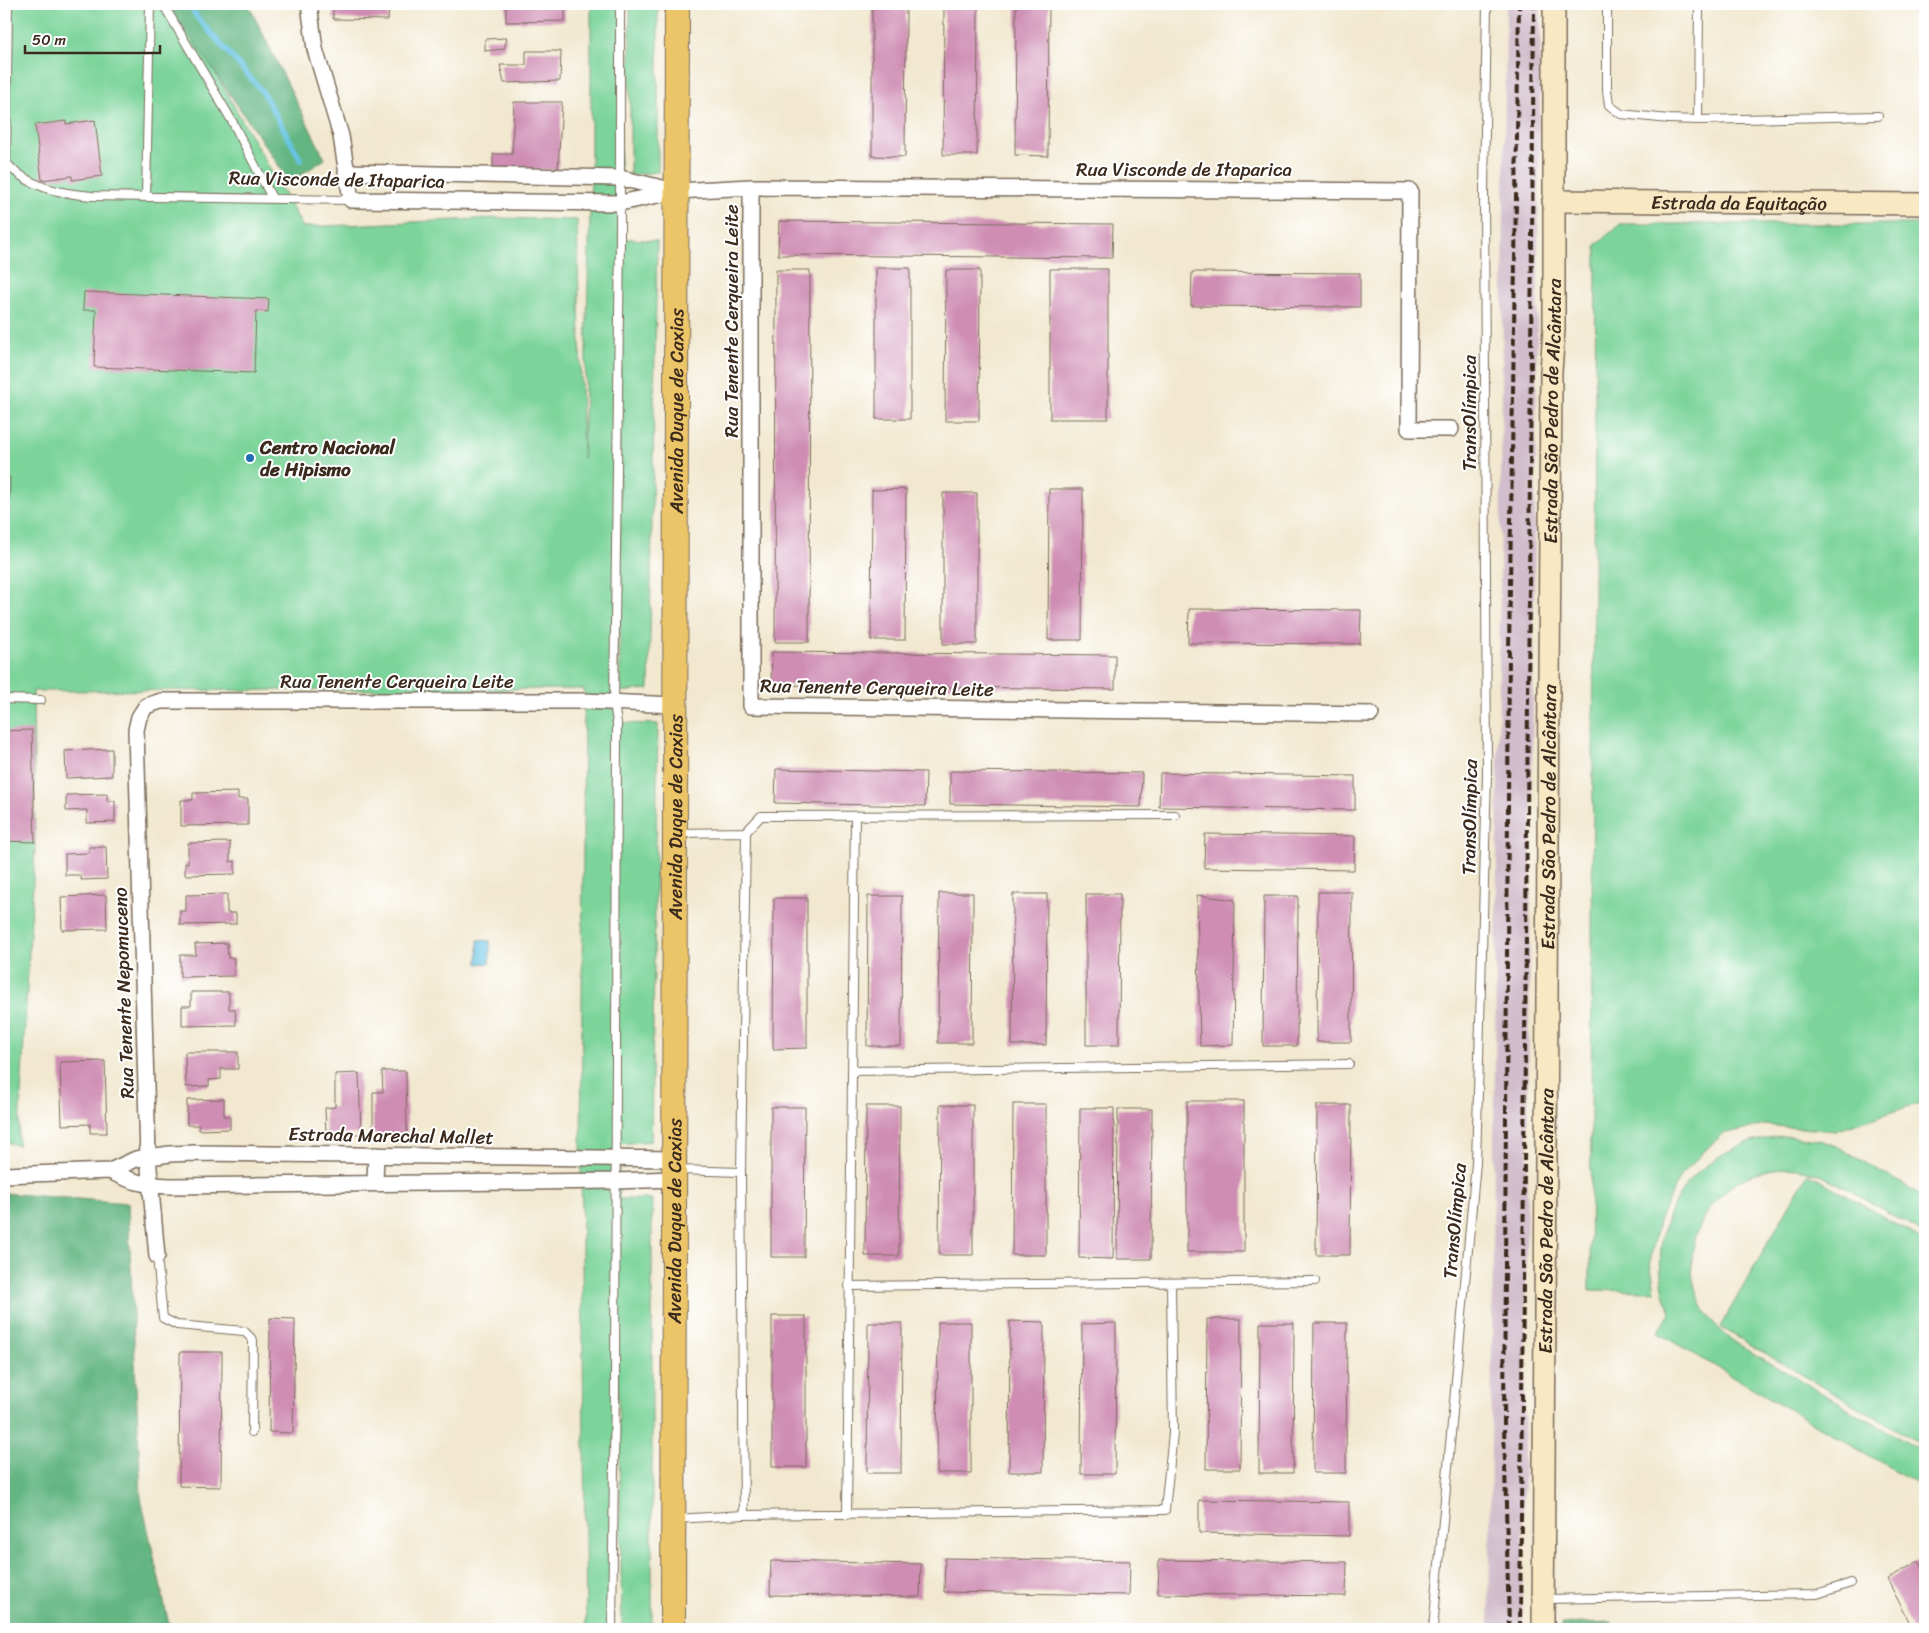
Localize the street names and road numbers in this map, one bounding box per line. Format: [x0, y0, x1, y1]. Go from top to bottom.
street label: Rua Visconde de Itaparica [1076, 153, 1293, 186]
street label: Rua Visconde de Itaparica [229, 161, 446, 198]
street label: Estrada da Equitação [1651, 186, 1827, 220]
street label: Rua Tenente Cerqueira Leite [715, 204, 748, 438]
street label: Estrada São Pedro de Alcântara [1534, 278, 1571, 544]
street label: Avenida Duque de Caxias [660, 308, 693, 515]
street label: TransOlímpica [1453, 355, 1486, 471]
street label: Rua Tenente Cerqueira Leite [280, 665, 514, 698]
street label: Rua Tenente Cerqueira Leite [760, 669, 994, 706]
street label: Estrada São Pedro de Alcântara [1531, 684, 1566, 950]
street label: Avenida Duque de Caxias [659, 714, 692, 921]
street label: TransOlímpica [1452, 758, 1487, 875]
street label: Rua Tenente Nepomuceno [103, 886, 144, 1099]
street label: Estrada São Pedro de Alcântara [1529, 1088, 1563, 1354]
street label: Estrada Marechal Mallet [288, 1117, 494, 1154]
street label: Avenida Duque de Caxias [658, 1118, 691, 1325]
street label: TransOlímpica [1433, 1161, 1476, 1280]

